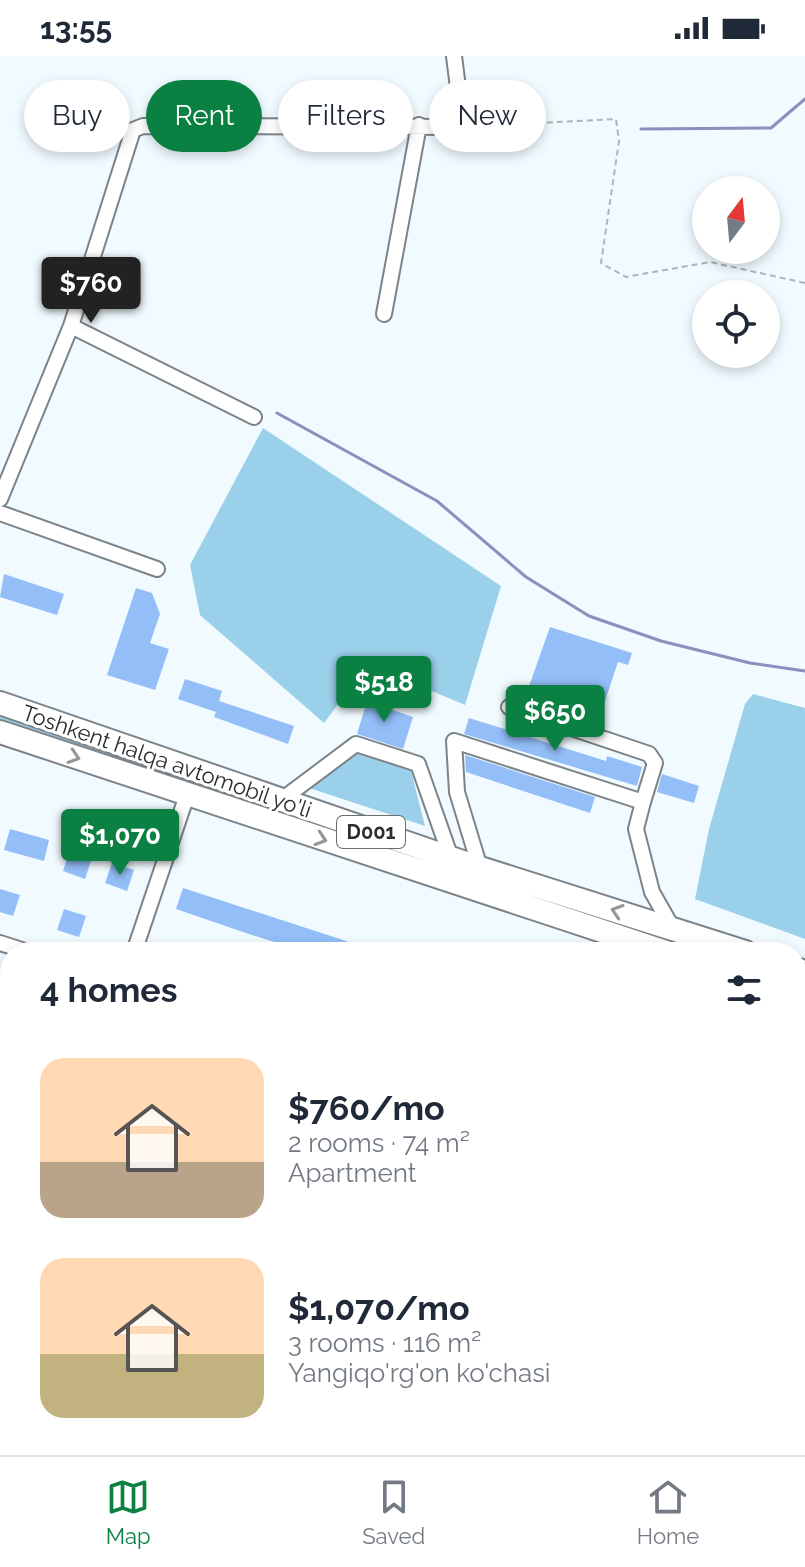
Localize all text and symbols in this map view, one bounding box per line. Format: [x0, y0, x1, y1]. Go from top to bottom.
text: 13:55 [40, 11, 112, 46]
chip: Buy [24, 80, 130, 152]
chip: Rent [146, 80, 262, 152]
chip: Filters [278, 80, 413, 152]
chip: New [429, 80, 546, 152]
north arrow [692, 176, 780, 264]
map controls [692, 176, 780, 368]
pin: $760 [44, 257, 138, 325]
text: $760 [60, 268, 122, 298]
button: locate [692, 280, 780, 368]
pin: $518 [337, 656, 431, 724]
text: $518 [354, 667, 414, 697]
pin: $650 [508, 685, 602, 753]
text: $650 [524, 696, 586, 726]
street label: Toshkent halqa avtomobil yo'li [19, 699, 315, 823]
one-way arrow [66, 748, 80, 764]
pin: $1,070 [55, 809, 185, 877]
road number: D001 [337, 816, 405, 848]
text: $1,070 [79, 820, 161, 850]
one-way arrow [313, 829, 327, 845]
one-way arrow [611, 904, 624, 920]
icon: filters [722, 968, 766, 1012]
text: 4 homes [40, 970, 178, 1010]
text: $760/mo [288, 1088, 445, 1128]
icon: home [104, 1090, 200, 1186]
text: 2 rooms · 74 m² [288, 1128, 470, 1158]
text: Apartment [288, 1158, 417, 1188]
text: $1,070/mo [288, 1288, 470, 1328]
icon: home [104, 1290, 200, 1386]
text: 3 rooms · 116 m² [288, 1328, 481, 1358]
text: Yangiqo'rg'on ko'chasi [288, 1358, 550, 1388]
tab: Map [106, 1475, 151, 1549]
tab: Saved [362, 1475, 425, 1549]
tab: Home [637, 1475, 699, 1549]

